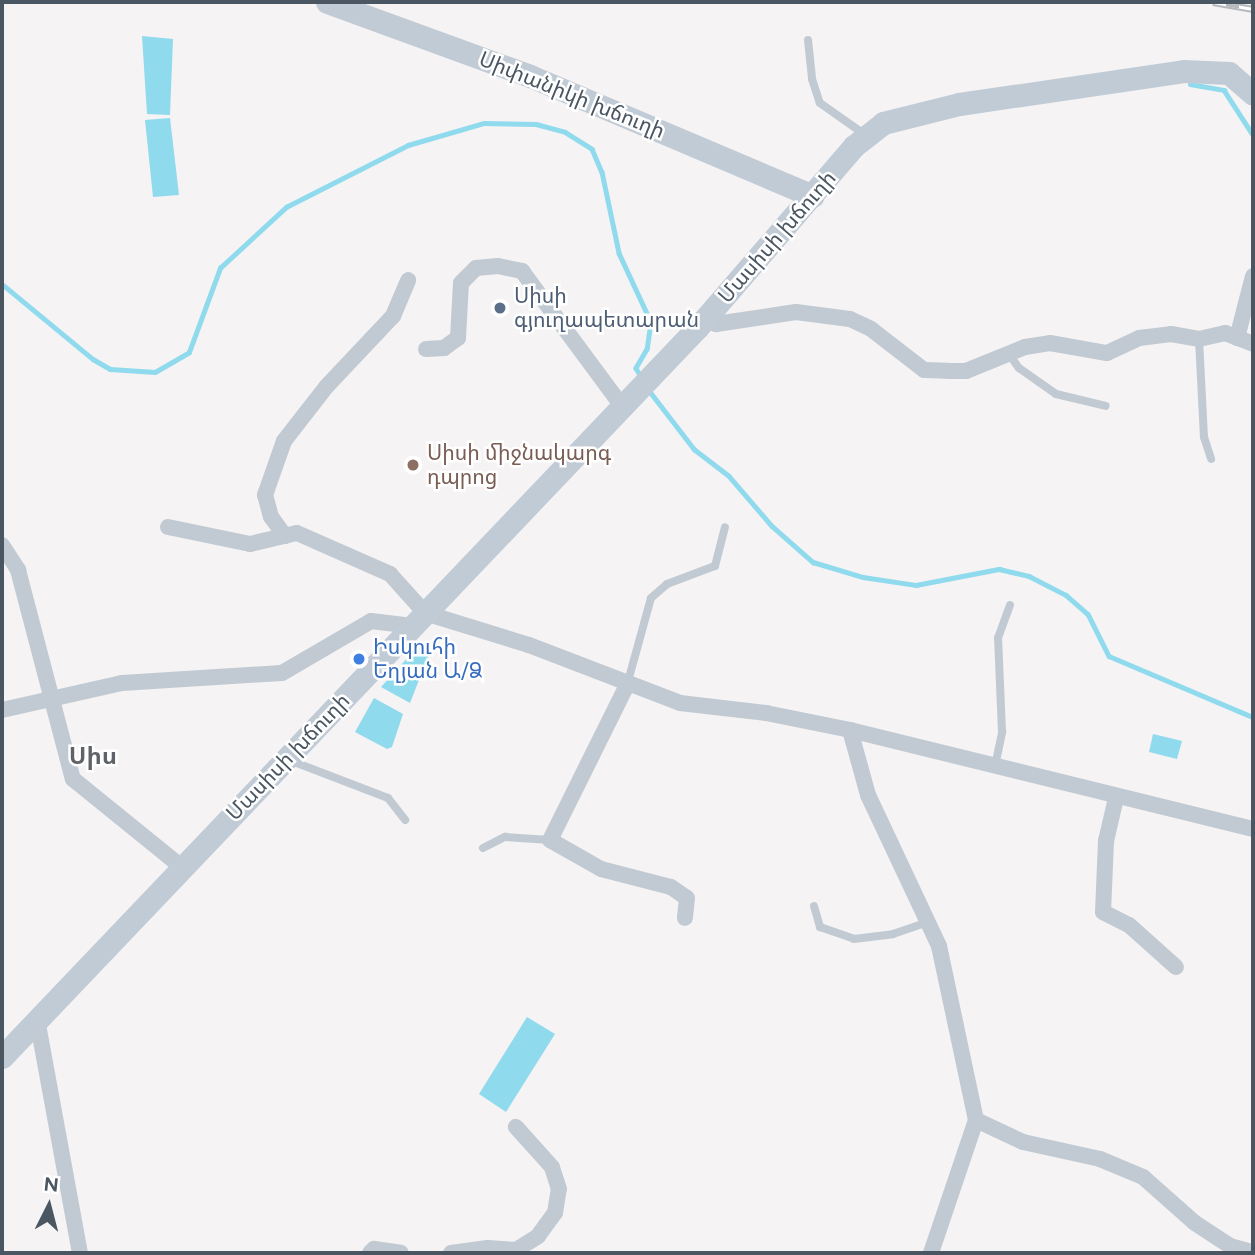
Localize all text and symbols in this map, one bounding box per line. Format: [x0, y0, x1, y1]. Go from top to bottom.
street label: Սիփանիկի խճուղի [475, 46, 669, 144]
street label: Մասիսի խճուղի [713, 166, 841, 308]
place label: Սիսի գյուղապետարան [514, 283, 699, 333]
marker: Սիսի գյուղապետարան [492, 300, 508, 316]
place label: Սիսի միջնակարգ դպրոց [427, 440, 611, 490]
marker: Սիսի միջնակարգ դպրոց [405, 457, 421, 473]
place label: Իսկուհի Եղյան Ա/Ձ [373, 634, 483, 684]
marker: Իսկուհի Եղյան Ա/Ձ [351, 651, 367, 667]
street label: Մասիսի խճուղի [221, 688, 355, 826]
district label: Սիս [69, 742, 117, 770]
north arrow [14, 1171, 84, 1241]
text: N [43, 1172, 60, 1197]

